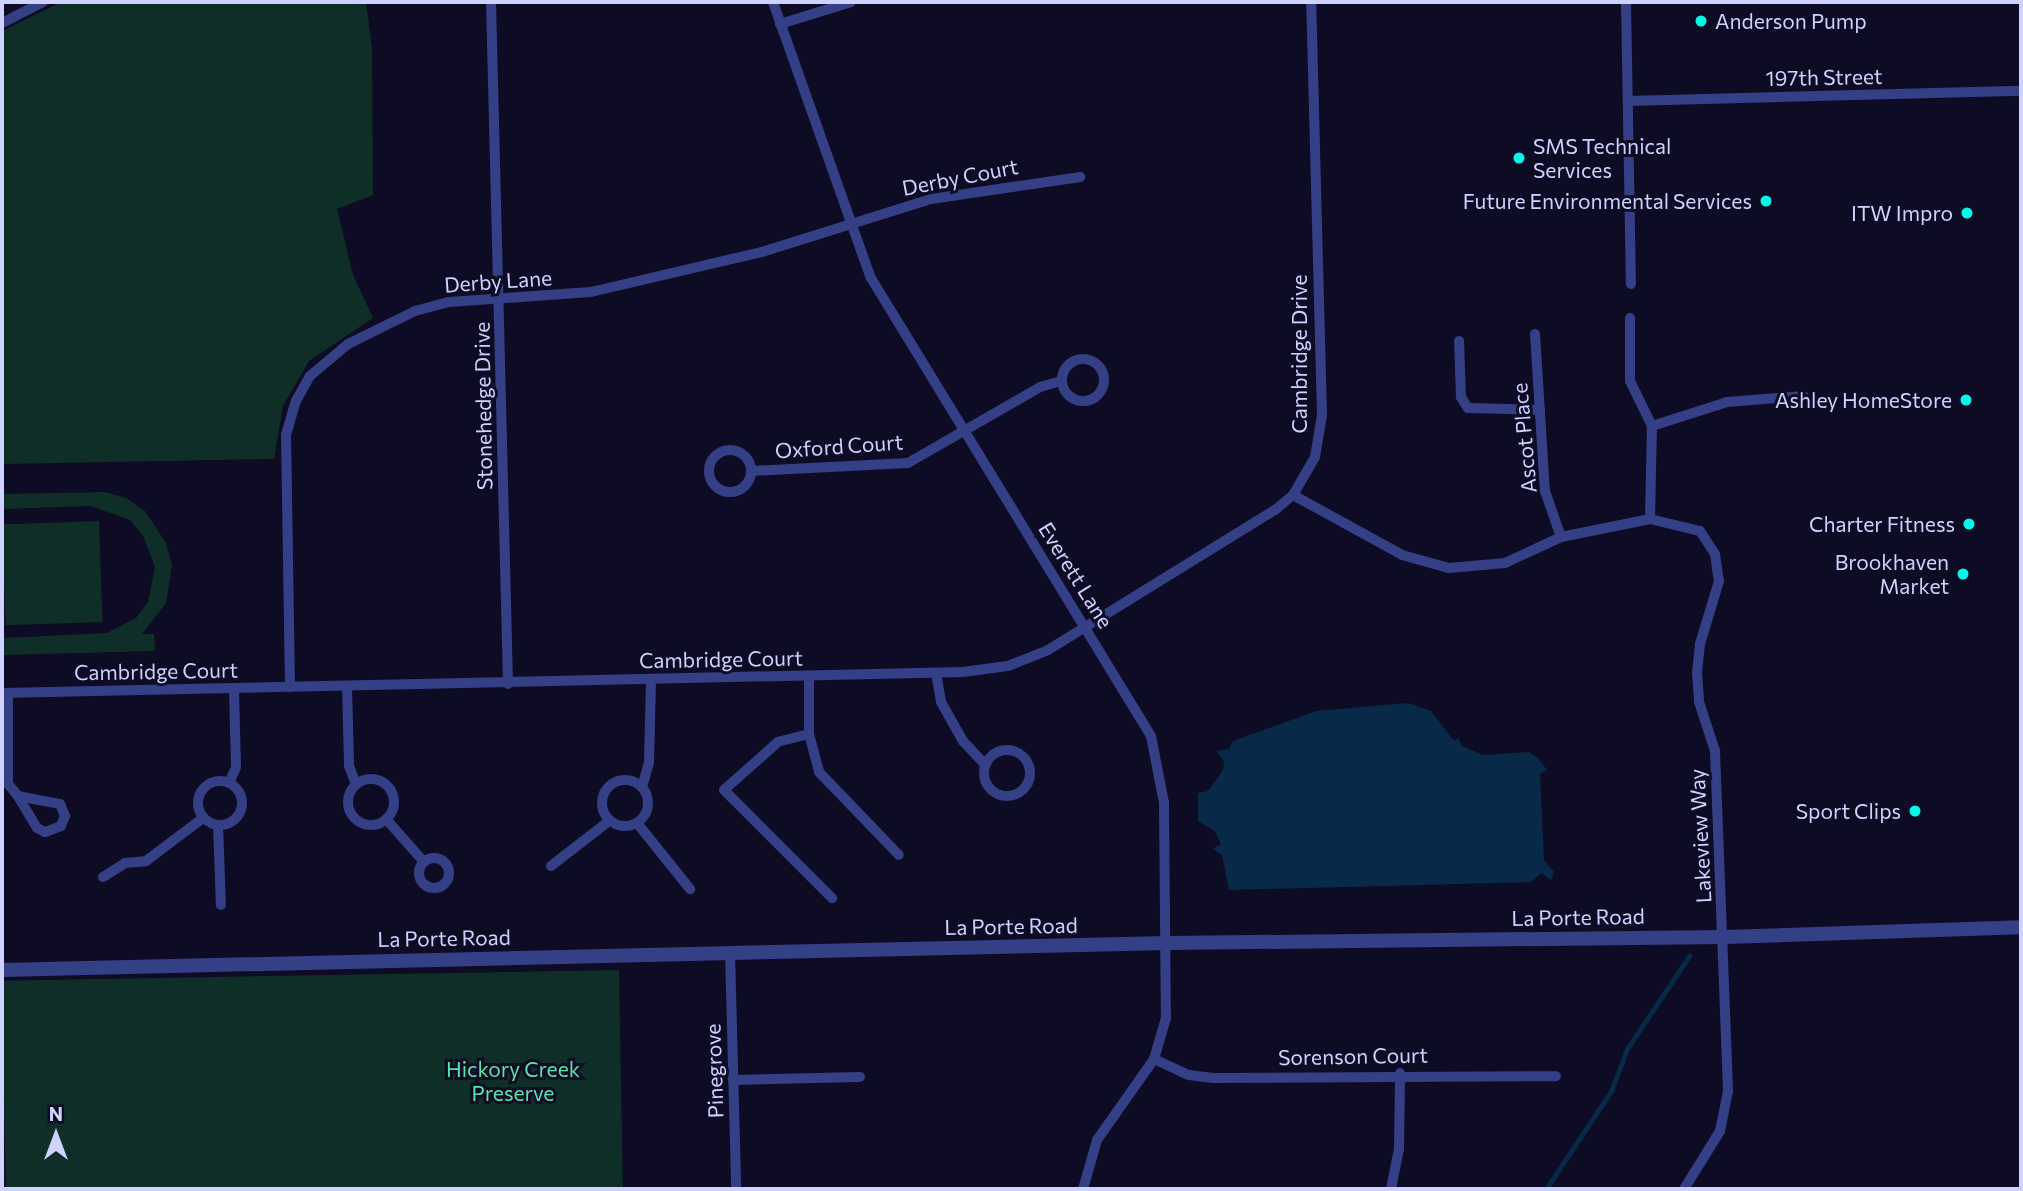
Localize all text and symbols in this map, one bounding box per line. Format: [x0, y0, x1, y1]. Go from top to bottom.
place label: Anderson Pump [1715, 8, 1867, 34]
marker: Anderson Pump [1693, 13, 1709, 29]
street label: 197th Street [1765, 63, 1883, 91]
place label: SMS Technical Services [1533, 133, 1671, 183]
marker: SMS Technical Services [1511, 150, 1527, 166]
street label: Derby Court [900, 153, 1020, 201]
place label: Future Environmental Services [1463, 188, 1752, 214]
marker: Future Environmental Services [1758, 193, 1774, 209]
place label: ITW Impro [1851, 200, 1953, 226]
marker: ITW Impro [1959, 205, 1975, 221]
street label: Derby Lane [443, 265, 553, 297]
street label: Cambridge Drive [1286, 274, 1312, 434]
street label: Stonehedge Drive [469, 322, 497, 490]
street label: Ascot Place [1507, 382, 1541, 494]
place label: Ashley HomeStore [1775, 387, 1952, 413]
marker: Ashley HomeStore [1958, 392, 1974, 408]
street label: Oxford Court [774, 429, 904, 463]
place label: Charter Fitness [1809, 511, 1955, 537]
marker: Charter Fitness [1961, 516, 1977, 532]
street label: Everett Lane [1034, 517, 1118, 633]
place label: Brookhaven Market [1835, 549, 1949, 599]
marker: Brookhaven Market [1955, 566, 1971, 582]
street label: Cambridge Court [639, 645, 803, 673]
street label: Cambridge Court [74, 657, 238, 685]
street label: Lakeview Way [1684, 768, 1716, 904]
place label: Sport Clips [1796, 798, 1901, 824]
marker: Sport Clips [1907, 803, 1923, 819]
street label: La Porte Road [1511, 903, 1645, 931]
street label: La Porte Road [944, 912, 1078, 940]
street label: La Porte Road [377, 924, 511, 952]
street label: Pinegrove [700, 1023, 728, 1119]
street label: Sorenson Court [1278, 1042, 1428, 1070]
park label: Hickory Creek Preserve [446, 1056, 580, 1106]
north arrow [21, 1100, 91, 1170]
text: N [49, 1102, 63, 1125]

